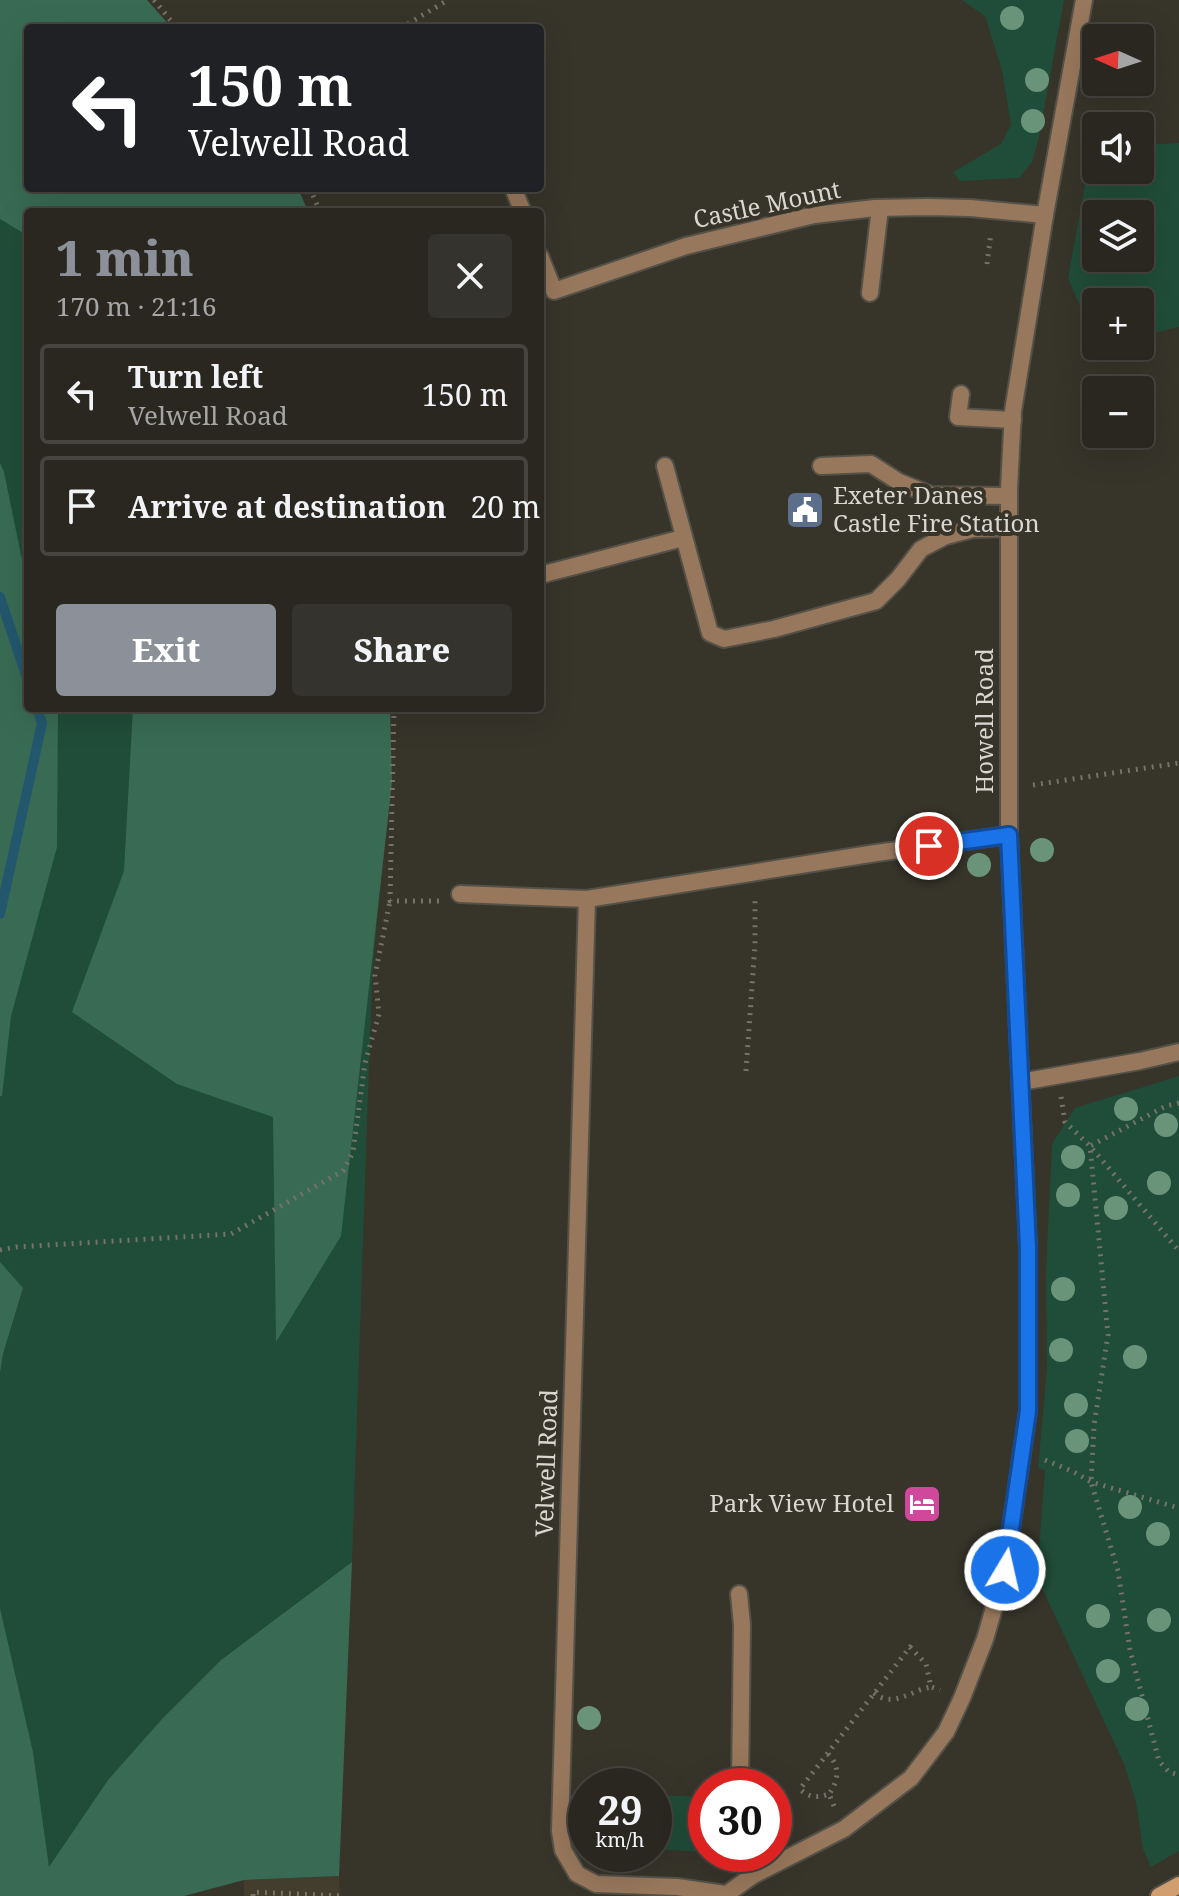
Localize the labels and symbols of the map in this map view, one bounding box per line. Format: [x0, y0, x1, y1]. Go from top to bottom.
north arrow [1082, 24, 1154, 96]
street label: Castle Mount [690, 172, 843, 235]
place label: Exeter Danes Castle Fire Station [833, 478, 1040, 539]
public building icon: Exeter Danes Castle Fire Station [784, 489, 826, 531]
street label: Howell Road [967, 648, 1000, 794]
pin [895, 812, 963, 880]
street label: Velwell Road [526, 1388, 565, 1537]
hotel icon: Park View Hotel [901, 1483, 943, 1525]
place label: Park View Hotel [709, 1486, 895, 1519]
position arrow [963, 1528, 1047, 1612]
speed limit sign: 30 [688, 1768, 792, 1872]

